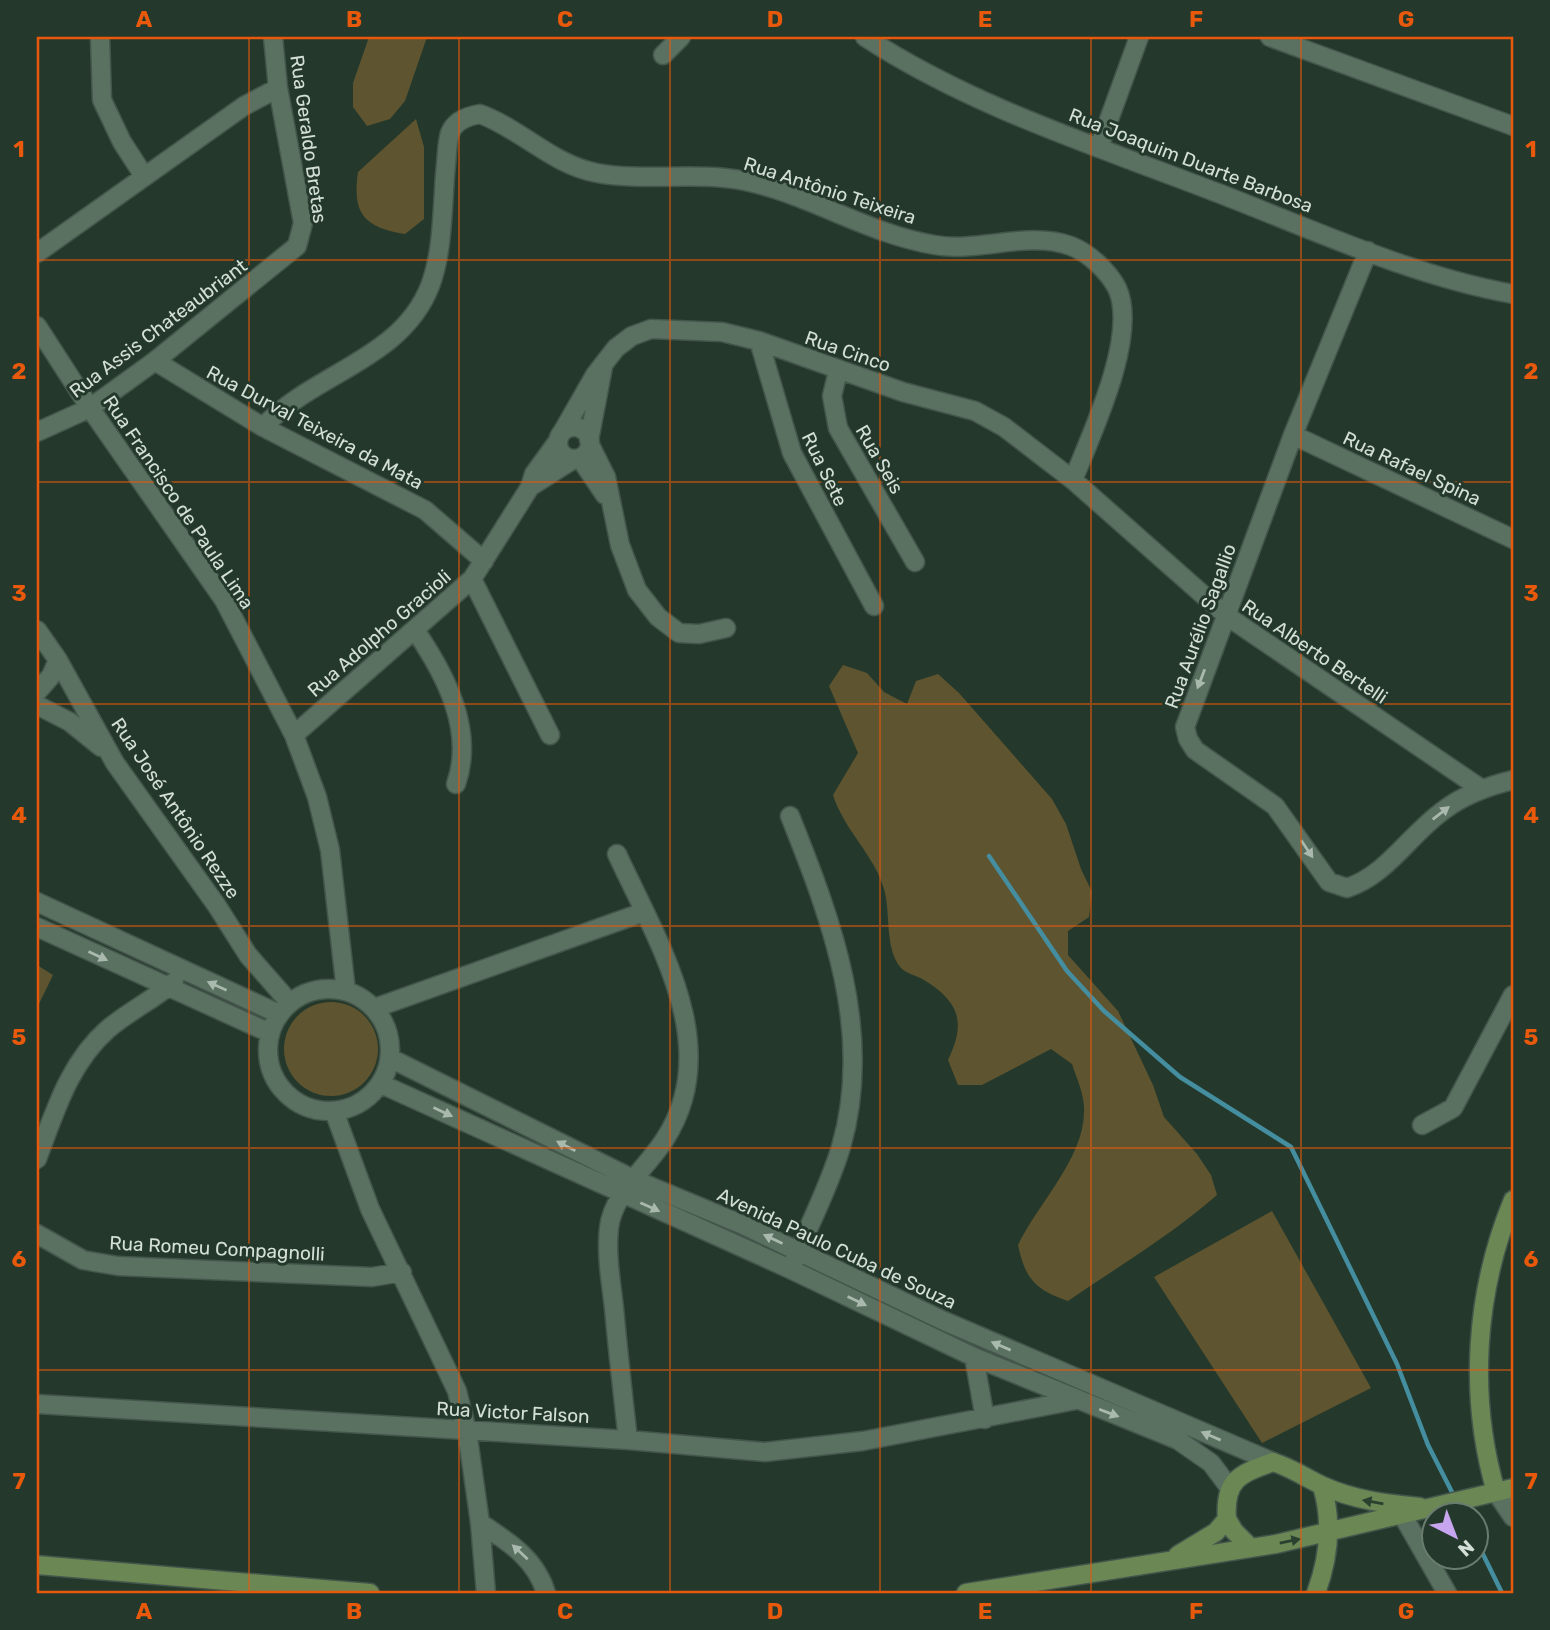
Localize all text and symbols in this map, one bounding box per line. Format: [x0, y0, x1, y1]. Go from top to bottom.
text: A [136, 5, 153, 33]
text: B [346, 5, 362, 33]
text: C [557, 5, 573, 33]
text: D [767, 5, 783, 33]
text: E [978, 5, 992, 33]
text: F [1189, 5, 1203, 33]
text: G [1398, 5, 1414, 33]
street label: Rua Geraldo Bretas [285, 54, 332, 225]
street label: Rua Joaquim Duarte Barbosa [1066, 103, 1316, 218]
text: 1 [13, 135, 25, 163]
text: 1 [1525, 135, 1537, 163]
street label: Rua Antônio Teixeira [741, 152, 919, 229]
street label: Rua Assis Chateaubriant [65, 254, 252, 403]
street label: Rua Cinco [802, 326, 894, 377]
text: 2 [12, 357, 26, 385]
text: 2 [1524, 357, 1538, 385]
street label: Rua Durval Teixeira da Mata [203, 361, 427, 494]
street label: Rua Francisco de Paula Lima [98, 391, 259, 613]
street label: Rua Seis [851, 421, 908, 498]
street label: Rua Rafael Spina [1339, 427, 1484, 510]
street label: Rua Sete [797, 428, 852, 510]
street label: Rua Aurélio Sagallio [1160, 541, 1241, 712]
street label: Rua Adolpho Gracioli [303, 565, 456, 702]
text: 3 [11, 579, 27, 607]
text: 3 [1523, 579, 1539, 607]
street label: Rua Alberto Bertelli [1238, 594, 1392, 709]
one-way arrow [1196, 669, 1207, 690]
street label: Rua José Antônio Rezze [106, 713, 245, 903]
text: 4 [11, 801, 27, 829]
text: 4 [1523, 801, 1539, 829]
one-way arrow [1431, 806, 1449, 821]
one-way arrow [1300, 840, 1314, 858]
one-way arrow [88, 951, 109, 962]
one-way arrow [207, 980, 227, 992]
text: 5 [12, 1023, 27, 1051]
text: 5 [1524, 1023, 1539, 1051]
one-way arrow [433, 1107, 453, 1118]
one-way arrow [556, 1140, 576, 1151]
street label: Avenida Paulo Cuba de Souza [714, 1183, 960, 1314]
one-way arrow [640, 1201, 660, 1213]
street label: Rua Romeu Compagnolli [109, 1231, 325, 1266]
one-way arrow [763, 1233, 783, 1245]
text: 6 [12, 1245, 27, 1273]
text: 6 [1524, 1245, 1539, 1273]
one-way arrow [847, 1296, 867, 1307]
one-way arrow [991, 1340, 1012, 1351]
street label: Rua Victor Falson [436, 1397, 590, 1428]
one-way arrow [1099, 1408, 1120, 1419]
one-way arrow [1200, 1430, 1221, 1441]
text: 7 [12, 1467, 26, 1495]
text: 7 [1524, 1467, 1538, 1495]
one-way arrow [1362, 1496, 1384, 1507]
north arrow [1420, 1500, 1490, 1570]
one-way arrow [1279, 1535, 1301, 1546]
text: N [1453, 1535, 1479, 1561]
one-way arrow [512, 1545, 529, 1561]
text: A [136, 1597, 153, 1625]
text: B [346, 1597, 362, 1625]
text: C [557, 1597, 573, 1625]
text: D [767, 1597, 783, 1625]
text: E [978, 1597, 992, 1625]
text: F [1189, 1597, 1203, 1625]
text: G [1398, 1597, 1414, 1625]

